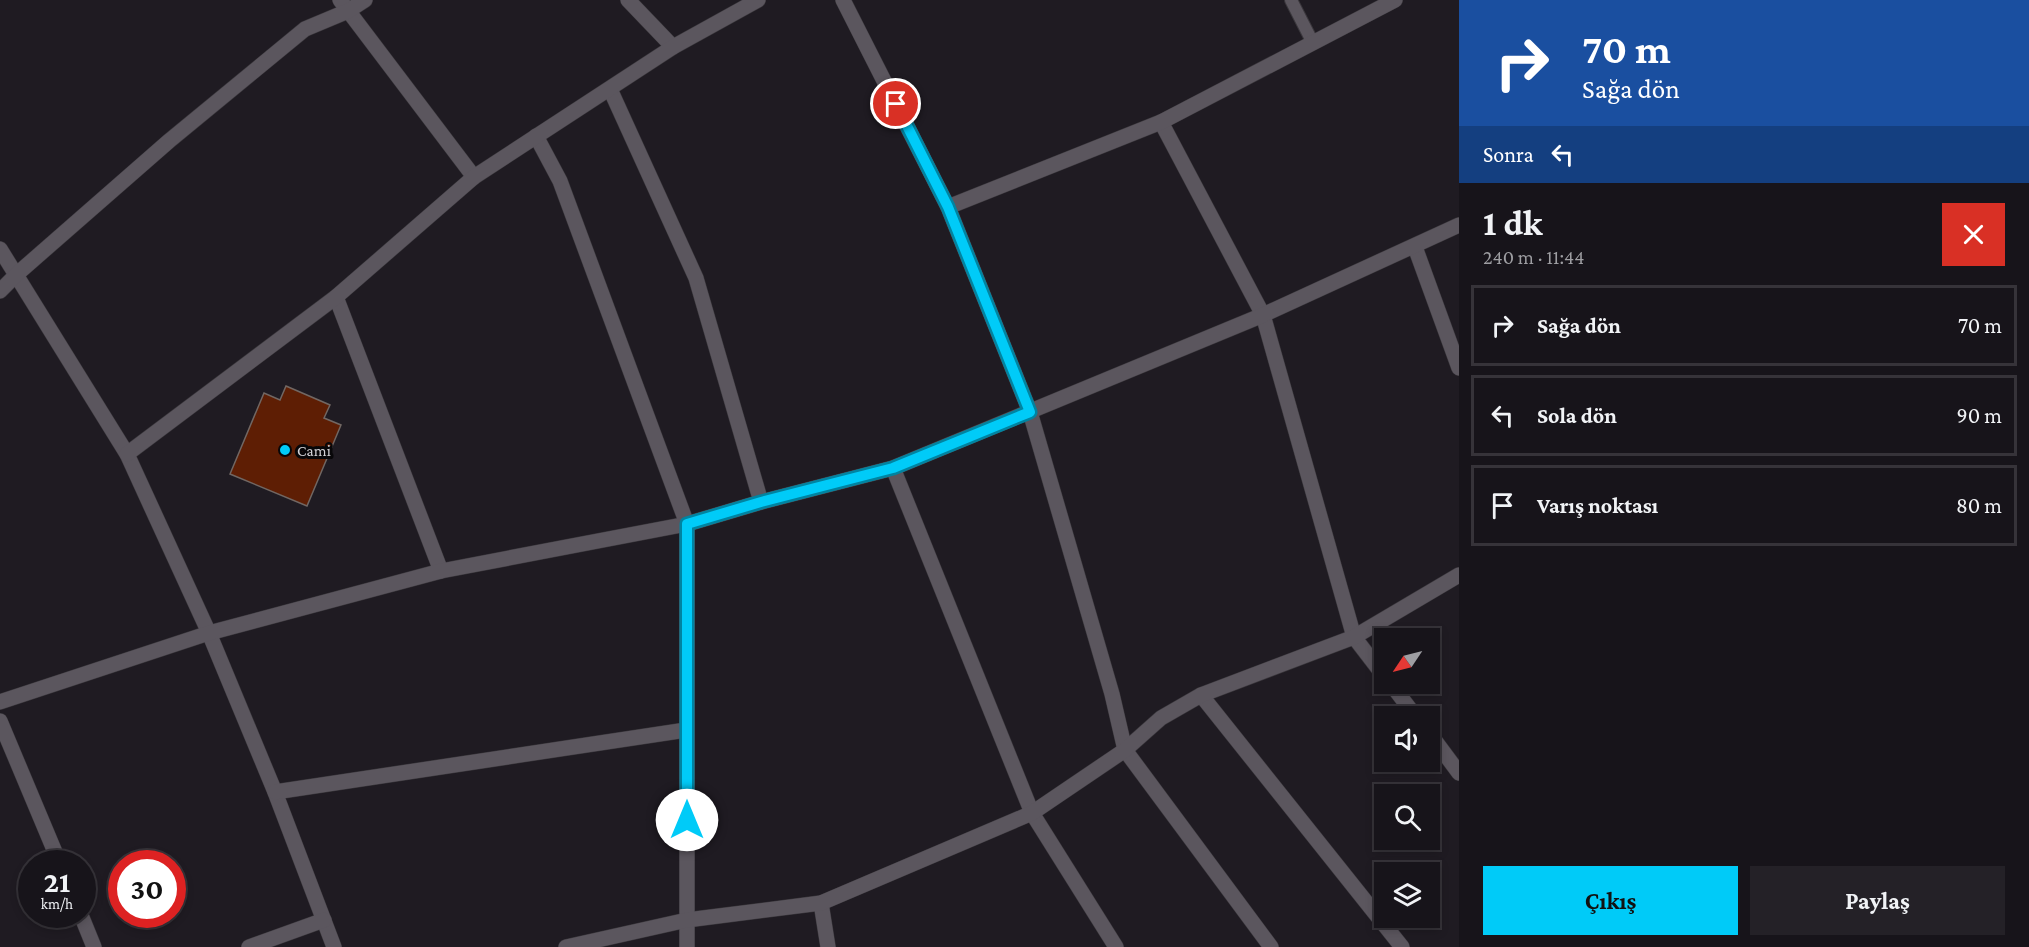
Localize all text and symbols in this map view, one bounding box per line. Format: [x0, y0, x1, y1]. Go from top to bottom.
icon: right [1483, 24, 1561, 102]
text: 70 m [1582, 25, 1671, 72]
text: Sağa dön [1582, 74, 1680, 104]
pin [870, 78, 921, 129]
icon: arrive [879, 87, 912, 120]
icon: left [1546, 138, 1579, 171]
text: Sonra [1483, 142, 1534, 167]
text: 1 dk [1483, 203, 1543, 243]
button: close [1942, 203, 2005, 266]
text: 240 m · 11:44 [1483, 246, 1584, 268]
icon: right [1486, 309, 1519, 342]
text: Sağa dön [1537, 313, 1621, 338]
text: 70 m [1958, 313, 2002, 338]
icon: left [1486, 399, 1519, 432]
text: Sola dön [1537, 403, 1617, 428]
text: 90 m [1957, 403, 2002, 428]
place label: Cami [297, 442, 331, 459]
marker: Cami [278, 443, 292, 457]
icon: arrive [1486, 489, 1519, 522]
text: Varış noktası [1537, 493, 1658, 518]
text: 80 m [1956, 493, 2002, 518]
north arrow [1374, 628, 1440, 694]
map controls [1374, 628, 1440, 928]
button: sound [1374, 706, 1440, 772]
button: search [1374, 784, 1440, 850]
position arrow [655, 788, 719, 852]
speed limit sign: 30 [108, 850, 186, 928]
button: layers [1374, 862, 1440, 928]
text: 21 [44, 865, 70, 898]
button: Çıkış [1483, 866, 1738, 935]
button: Paylaş [1750, 866, 2005, 935]
text: km/h [41, 896, 73, 912]

